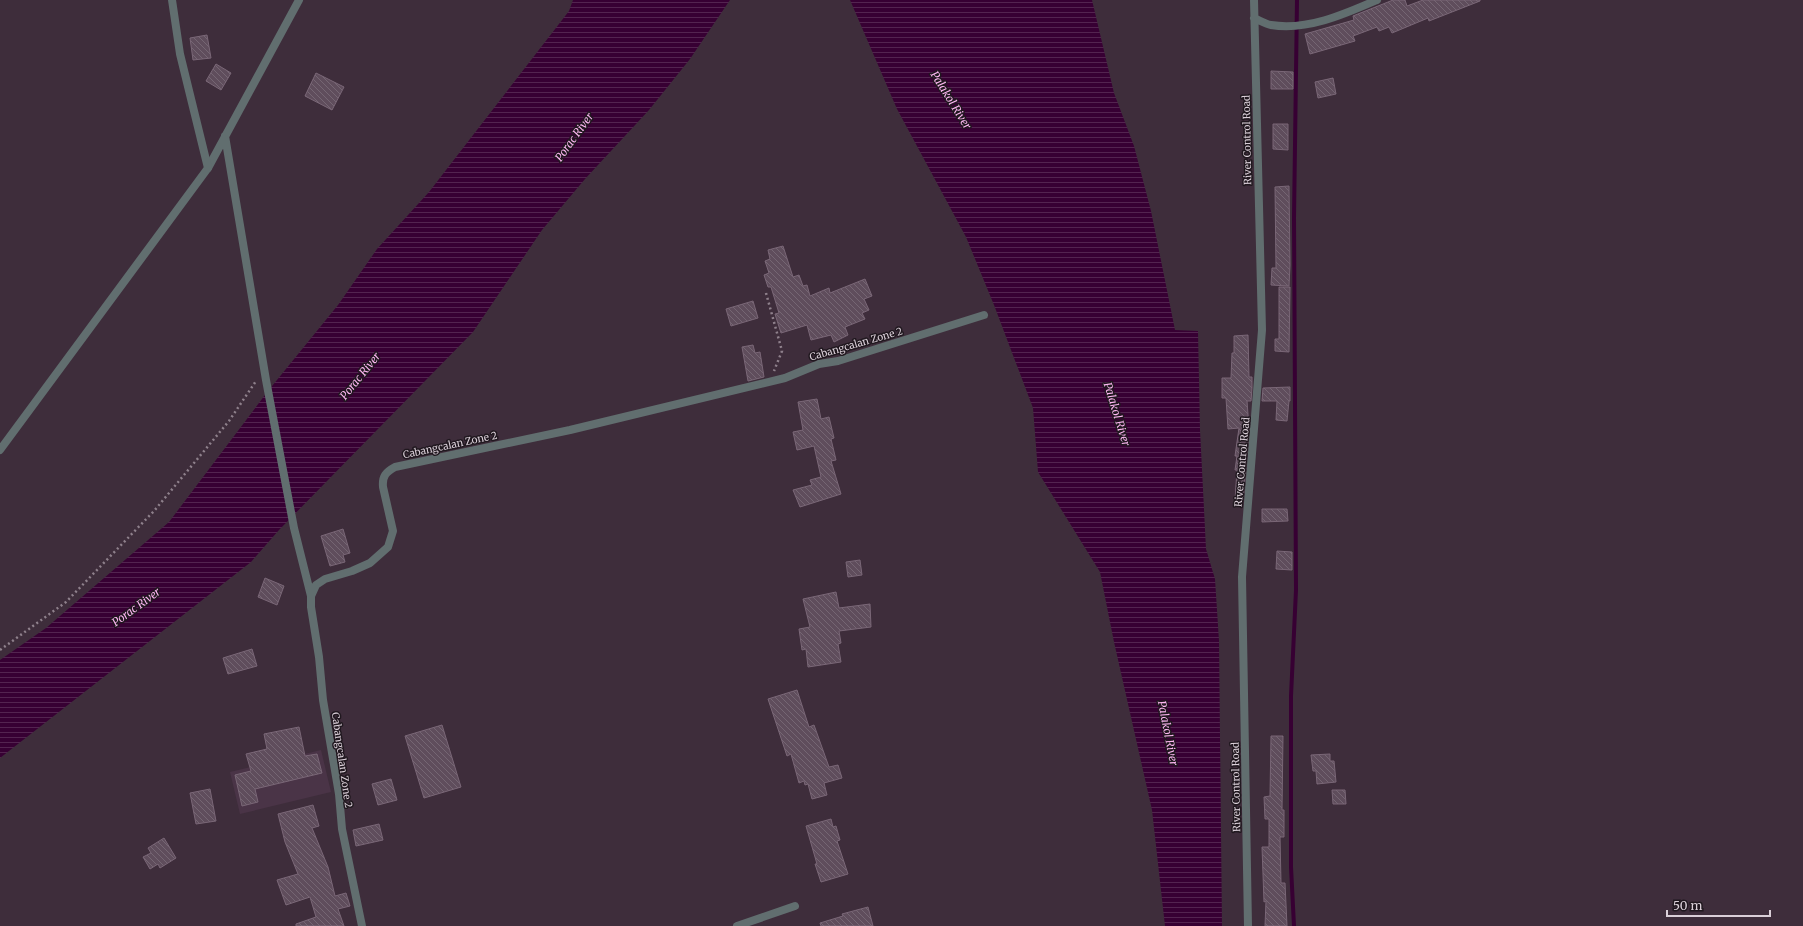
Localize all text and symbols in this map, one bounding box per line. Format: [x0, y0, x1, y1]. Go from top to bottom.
water label: Palakol River [928, 68, 975, 132]
street label: River Control Road [1240, 95, 1254, 185]
water label: Porac River [552, 110, 597, 164]
street label: Cabangcalan Zone 2 [808, 324, 904, 364]
water label: Porac River [337, 349, 384, 402]
water label: Palakol River [1101, 380, 1133, 448]
street label: River Control Road [1232, 417, 1252, 507]
street label: Cabangcalan Zone 2 [402, 429, 498, 461]
water label: Porac River [109, 584, 163, 629]
water label: Palakol River [1155, 699, 1181, 767]
street label: Cabangcalan Zone 2 [329, 711, 355, 809]
street label: River Control Road [1229, 742, 1243, 832]
scale bar [1667, 892, 1770, 918]
text: 50 m [1673, 898, 1702, 913]

